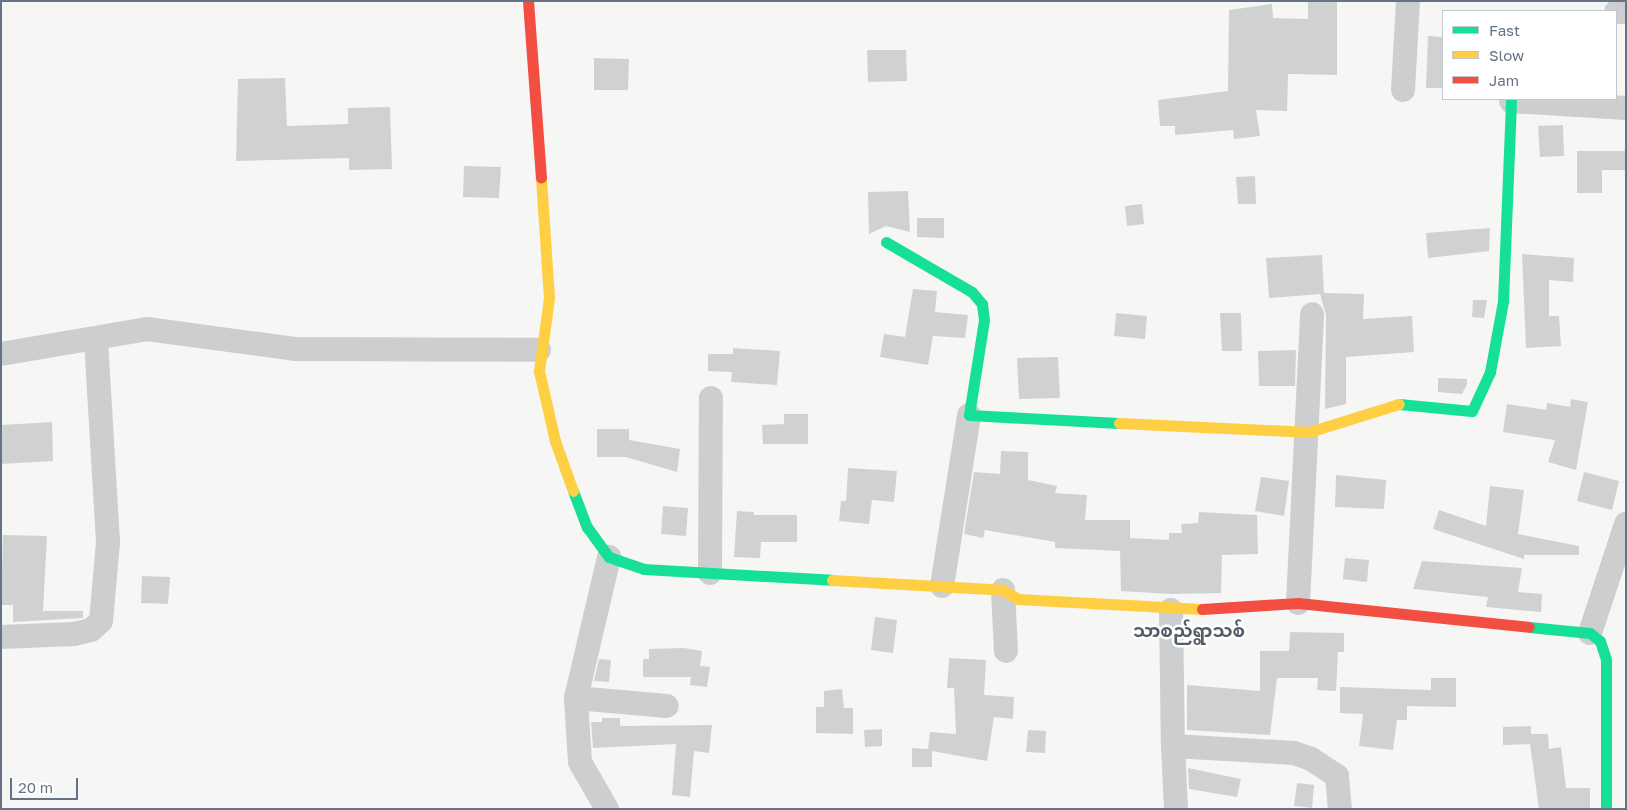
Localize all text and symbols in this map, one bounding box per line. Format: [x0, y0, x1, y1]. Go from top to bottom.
legend [1442, 10, 1617, 100]
text: Fast [1489, 21, 1520, 39]
text: Slow [1489, 46, 1524, 64]
text: Jam [1489, 71, 1519, 89]
district label: သာစည်ရွာသစ် [1133, 619, 1245, 641]
scale bar [12, 768, 80, 800]
text: 20 m [18, 778, 53, 796]

